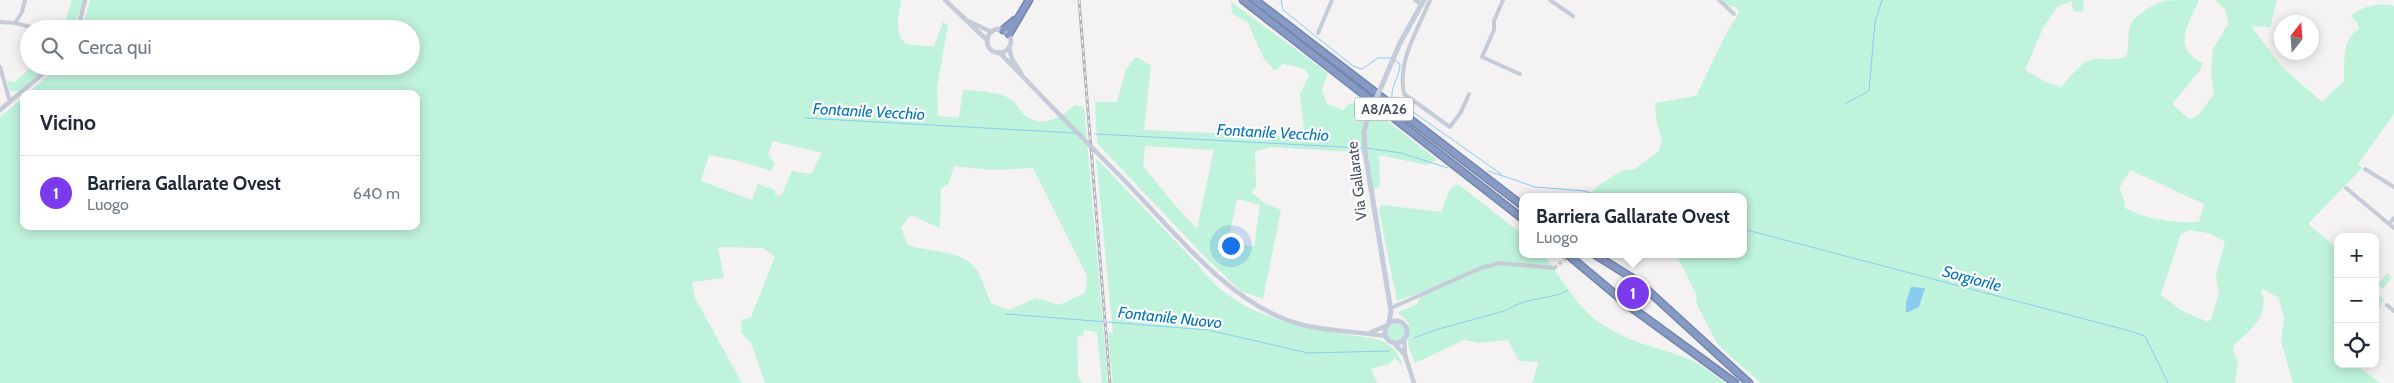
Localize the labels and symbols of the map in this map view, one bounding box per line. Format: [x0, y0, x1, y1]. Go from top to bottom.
north arrow [2274, 15, 2319, 60]
road number: A8/A26 [1355, 98, 1413, 120]
water label: Fontanile Vecchio [812, 99, 926, 124]
water label: Fontanile Vecchio [1216, 120, 1330, 145]
street label: Via Gallarate [1343, 140, 1371, 222]
your location [1218, 233, 1244, 259]
water label: Sorgiorile [1940, 262, 2003, 295]
pin: 1 [1617, 274, 1649, 312]
water label: Fontanile Nuovo [1117, 303, 1223, 332]

